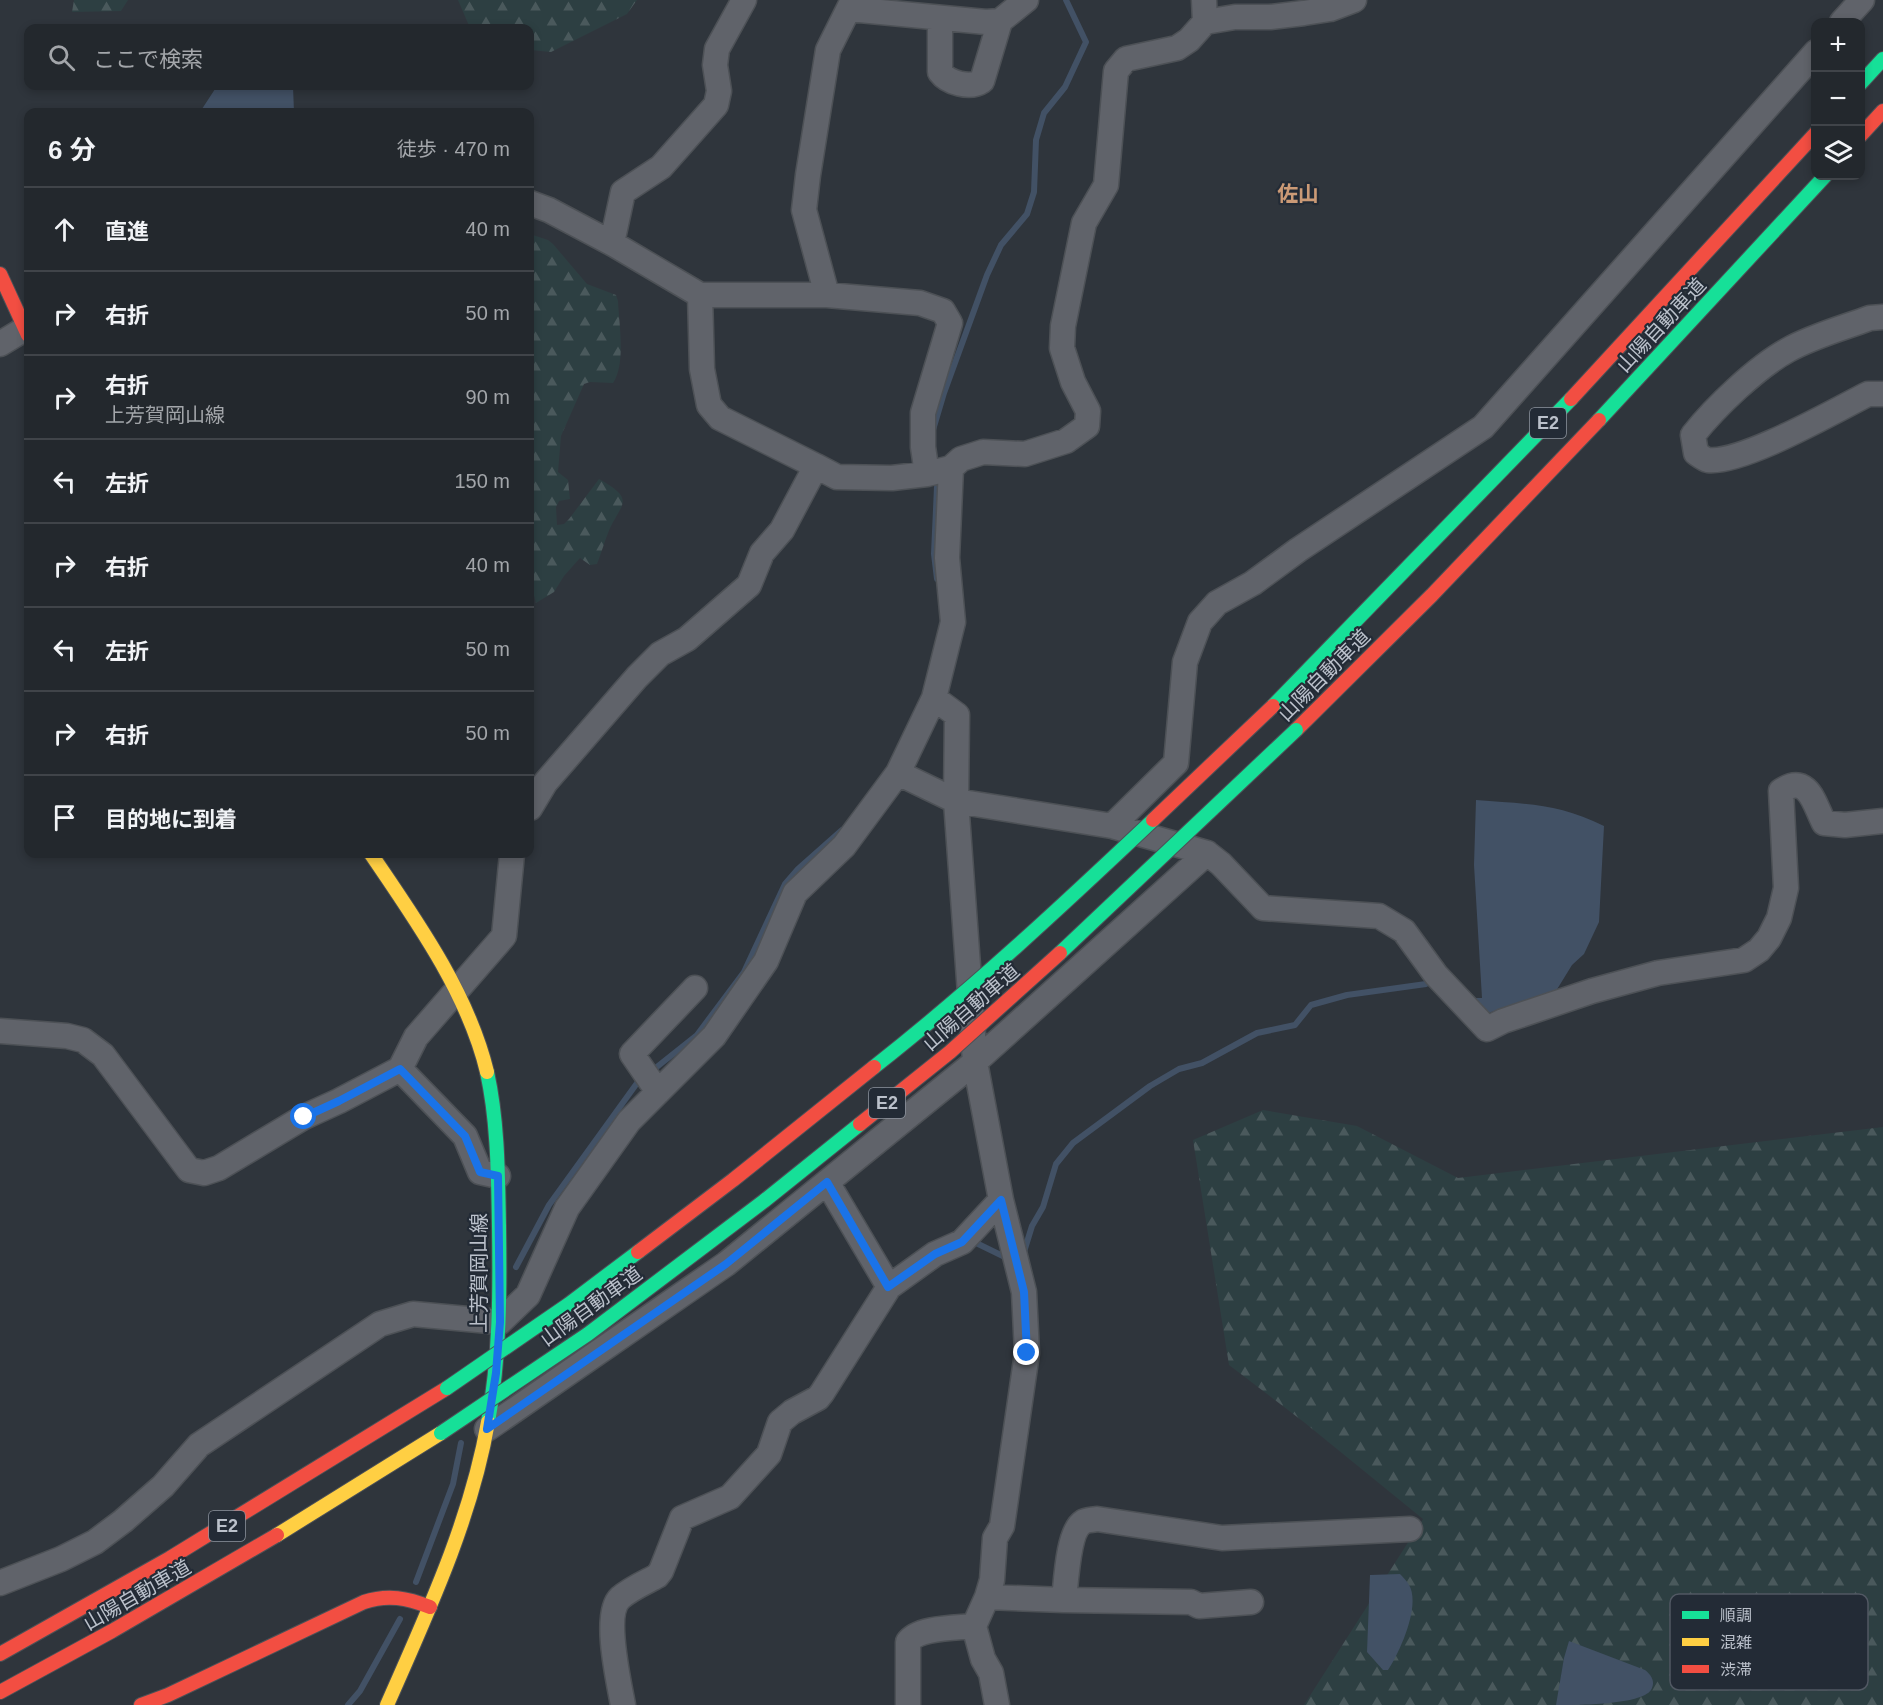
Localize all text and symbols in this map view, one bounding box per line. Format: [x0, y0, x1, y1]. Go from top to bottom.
map controls [1811, 18, 1865, 180]
button: + [1811, 18, 1865, 72]
search box [24, 24, 534, 90]
icon: search [45, 41, 78, 74]
text: ここで検索 [93, 47, 203, 72]
button: − [1811, 72, 1865, 126]
button: layers [1811, 126, 1865, 180]
text: 6 分 [48, 135, 96, 165]
text: 徒歩 · 470 m [397, 138, 510, 160]
district label: 佐山 [1277, 182, 1319, 205]
icon: ahead [48, 213, 81, 246]
text: 40 m [466, 218, 510, 240]
text: 直進 [105, 219, 149, 244]
street label: 山陽自動車道 [1612, 274, 1710, 376]
icon: right [48, 297, 81, 330]
text: 50 m [466, 302, 510, 324]
text: 右折 [105, 303, 149, 328]
text: 右折 [105, 373, 149, 398]
icon: right [48, 381, 81, 414]
text: 90 m [466, 386, 510, 408]
text: 上芳賀岡山線 [105, 404, 225, 426]
road number: E2 [1530, 408, 1566, 438]
icon: left [48, 465, 81, 498]
text: 150 m [454, 470, 510, 492]
text: 左折 [105, 471, 149, 496]
icon: right [48, 549, 81, 582]
text: 40 m [466, 554, 510, 576]
text: 右折 [105, 555, 149, 580]
street label: 山陽自動車道 [1274, 625, 1374, 725]
icon: left [48, 633, 81, 666]
text: 50 m [466, 638, 510, 660]
text: 左折 [105, 639, 149, 664]
icon: right [48, 717, 81, 750]
text: 50 m [466, 722, 510, 744]
text: 右折 [105, 723, 149, 748]
icon: arrive [48, 801, 81, 834]
text: 目的地に到着 [105, 807, 237, 832]
street label: 山陽自動車道 [919, 959, 1023, 1055]
road number: E2 [869, 1088, 905, 1118]
route start [290, 1103, 316, 1129]
street label: 上芳賀岡山線 [468, 1213, 490, 1333]
street label: 山陽自動車道 [536, 1262, 646, 1350]
route end [1013, 1339, 1039, 1365]
road number: E2 [209, 1511, 245, 1541]
street label: 山陽自動車道 [80, 1555, 194, 1635]
legend [1670, 1594, 1868, 1690]
text: 順調 [1720, 1607, 1752, 1624]
text: 混雑 [1720, 1634, 1752, 1651]
text: 渋滞 [1720, 1661, 1752, 1678]

